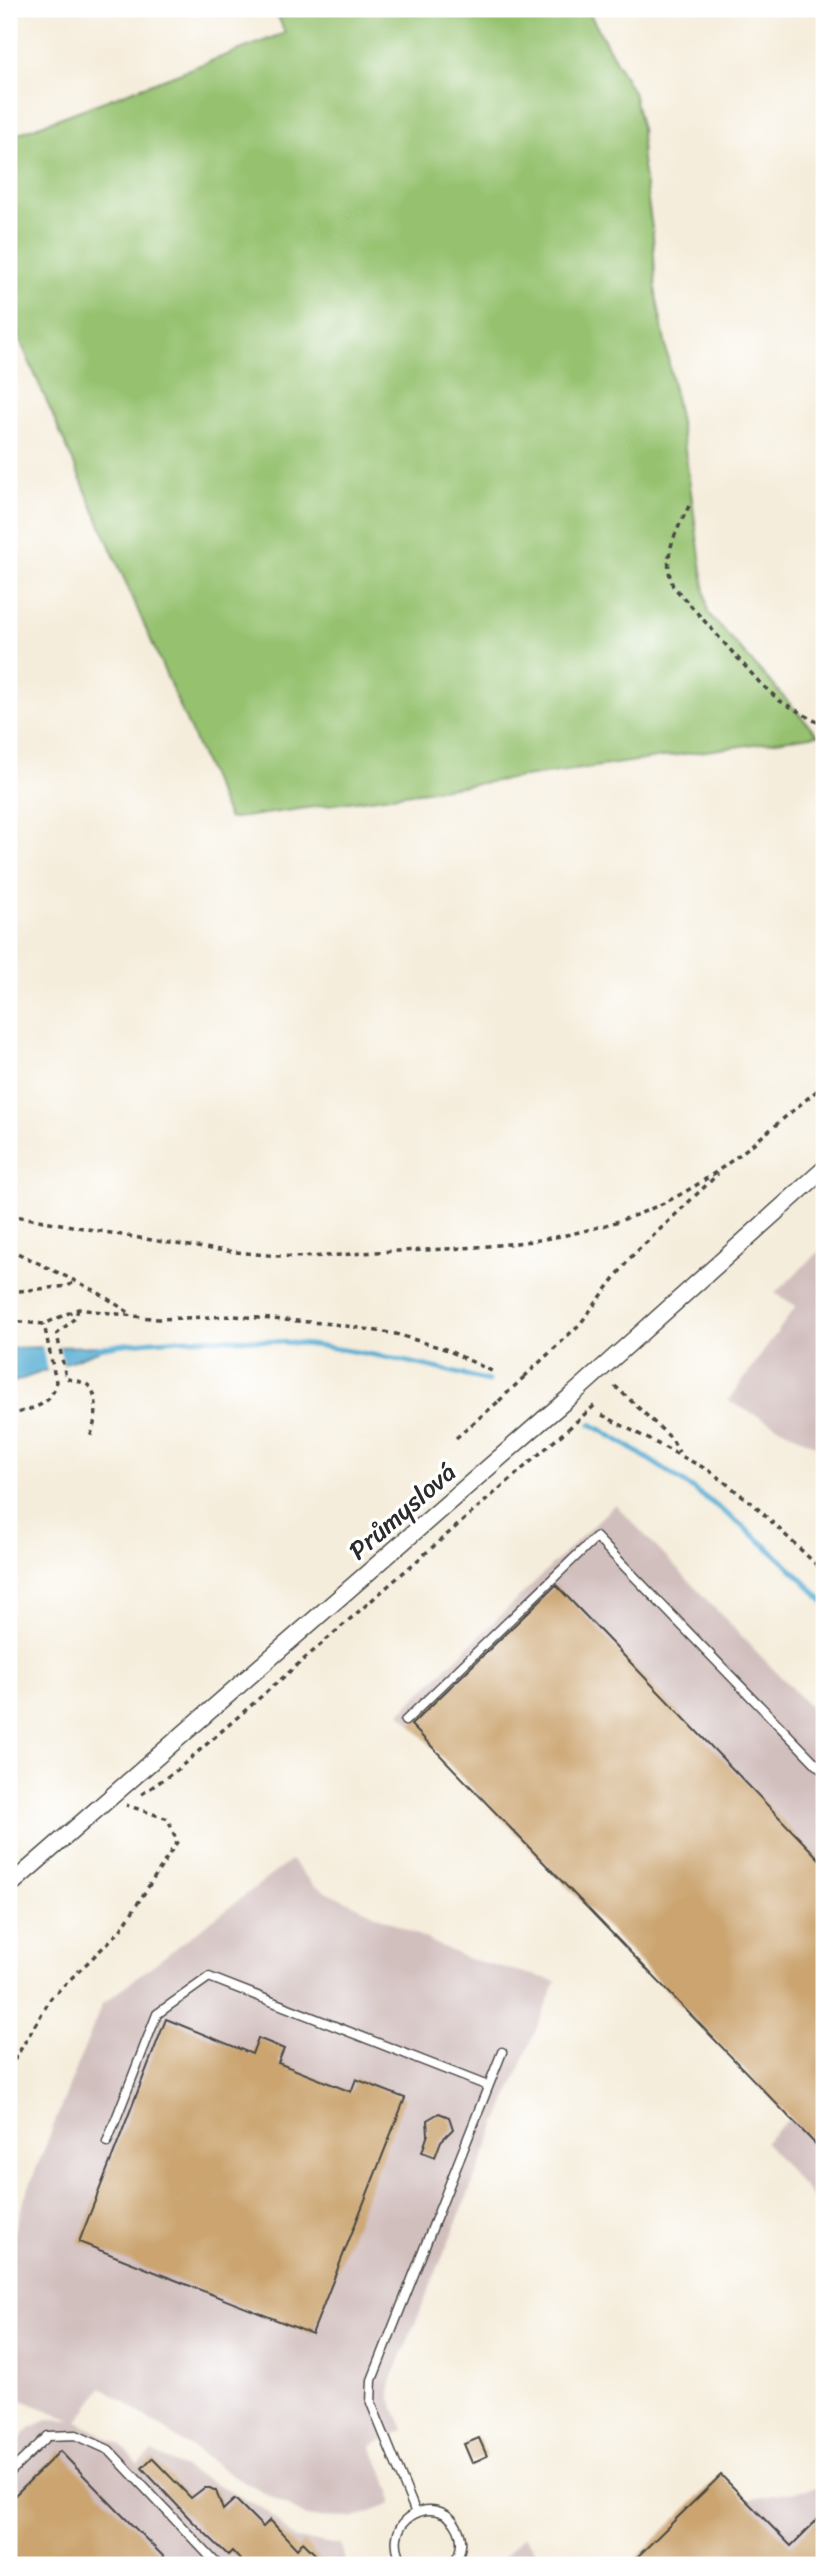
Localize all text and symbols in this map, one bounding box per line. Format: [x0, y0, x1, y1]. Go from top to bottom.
street label: Průmyslová [337, 1451, 467, 1571]

